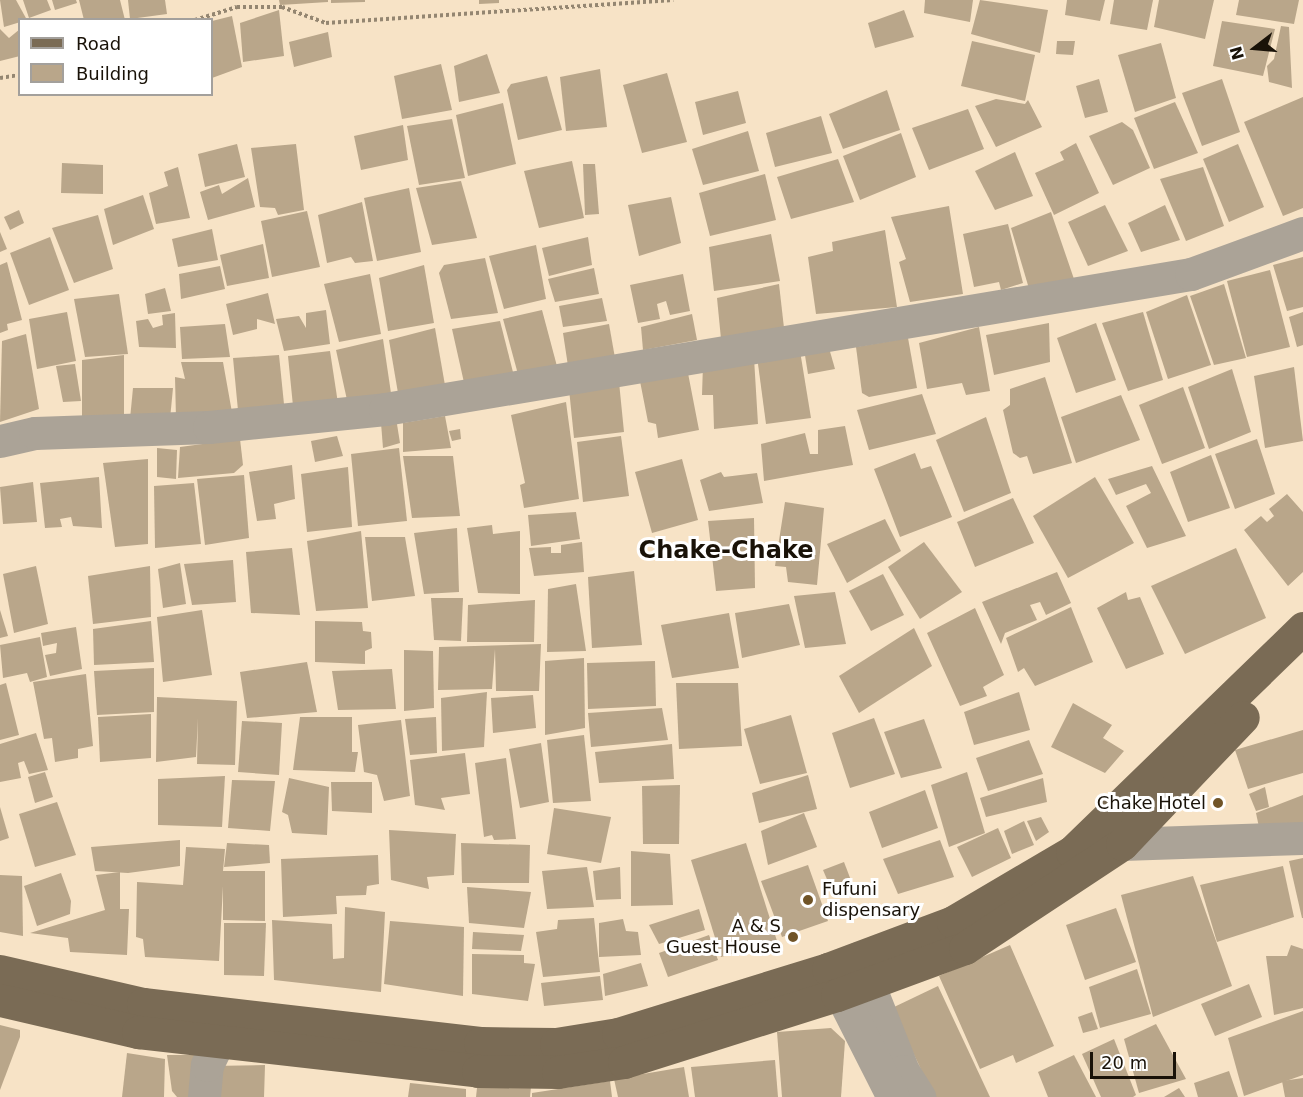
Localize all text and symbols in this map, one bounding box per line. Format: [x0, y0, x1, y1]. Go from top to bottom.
legend [18, 18, 213, 96]
north arrow [1225, 18, 1285, 78]
text: Road [76, 33, 121, 54]
text: N [1226, 44, 1248, 62]
text: Building [76, 63, 149, 84]
district label: Chake-Chake [639, 537, 813, 565]
place label: Chake Hotel [1097, 792, 1206, 814]
marker: Chake Hotel [1211, 796, 1225, 810]
place label: Fufuni dispensary [822, 879, 920, 922]
marker: Fufuni dispensary [799, 891, 817, 909]
place label: A & S Guest House [666, 916, 781, 958]
marker: A & S Guest House [786, 930, 800, 944]
scale bar [1093, 1040, 1178, 1078]
text: 20 m [1101, 1052, 1147, 1073]

